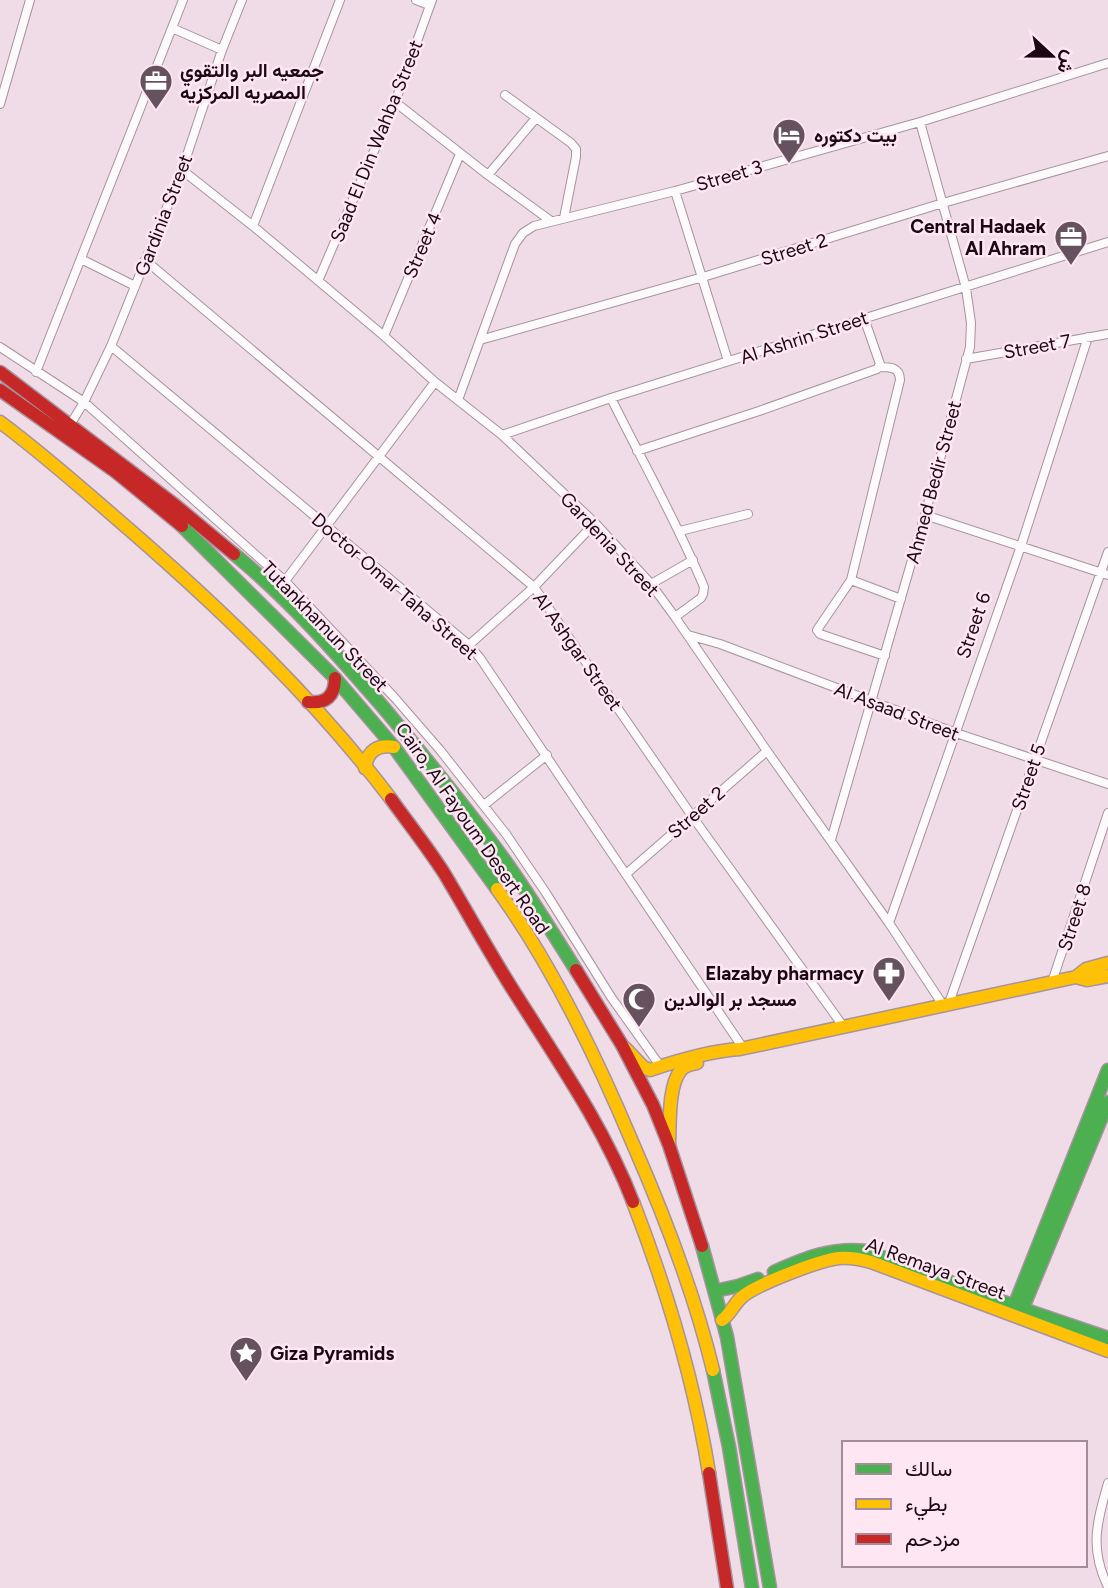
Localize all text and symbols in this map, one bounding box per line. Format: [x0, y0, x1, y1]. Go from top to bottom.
north arrow [1017, 21, 1087, 91]
street label: Saad El Din Wahba Street [325, 37, 428, 246]
text: ش [1052, 47, 1082, 77]
place label: جمعيه البر والتقوي المصريه المركزيه [180, 59, 324, 105]
office icon: جمعيه البر والتقوي المصريه المركزيه [137, 62, 175, 111]
hotel icon: بيت دكتوره [770, 116, 808, 165]
place label: بيت دكتوره [814, 124, 897, 148]
street label: Gardinia Street [130, 151, 197, 279]
street label: Street 3 [693, 155, 765, 196]
street label: Street 4 [398, 208, 447, 282]
place label: Central Hadaek Al Ahram [910, 215, 1047, 260]
office icon: Central Hadaek Al Ahram [1052, 218, 1090, 267]
street label: Street 2 [758, 228, 830, 270]
street label: Al Ashrin Street [737, 306, 871, 369]
street label: Street 7 [1002, 329, 1073, 364]
street label: Ahmed Bedir Street [901, 398, 966, 566]
street label: Gardenia Street [555, 487, 664, 601]
street label: Doctor Omar Taha Street [307, 508, 482, 665]
street label: Tutankhamun Street [256, 556, 393, 696]
street label: Al Ashgar Street [528, 588, 627, 715]
street label: Street 6 [951, 589, 996, 661]
street label: Al Asaad Street [831, 677, 963, 746]
street label: Cairo, Al Fayoum Desert Road [391, 718, 554, 938]
street label: Street 5 [1006, 741, 1051, 813]
street label: Street 2 [663, 781, 730, 844]
street label: Street 8 [1053, 881, 1096, 954]
pharmacy icon: Elazaby pharmacy [870, 954, 908, 1003]
place label: Elazaby pharmacy [705, 962, 864, 985]
mosque icon: مسجد بر الوالدين [620, 980, 658, 1029]
place label: مسجد بر الوالدين [664, 988, 797, 1012]
street label: Al Remaya Street [863, 1233, 1009, 1304]
place icon: Giza Pyramids [227, 1334, 265, 1383]
place label: Giza Pyramids [270, 1342, 394, 1365]
legend [842, 1441, 1087, 1567]
text: سالك [905, 1456, 952, 1481]
text: بطيء [905, 1491, 948, 1521]
text: مزدحم [905, 1526, 960, 1553]

